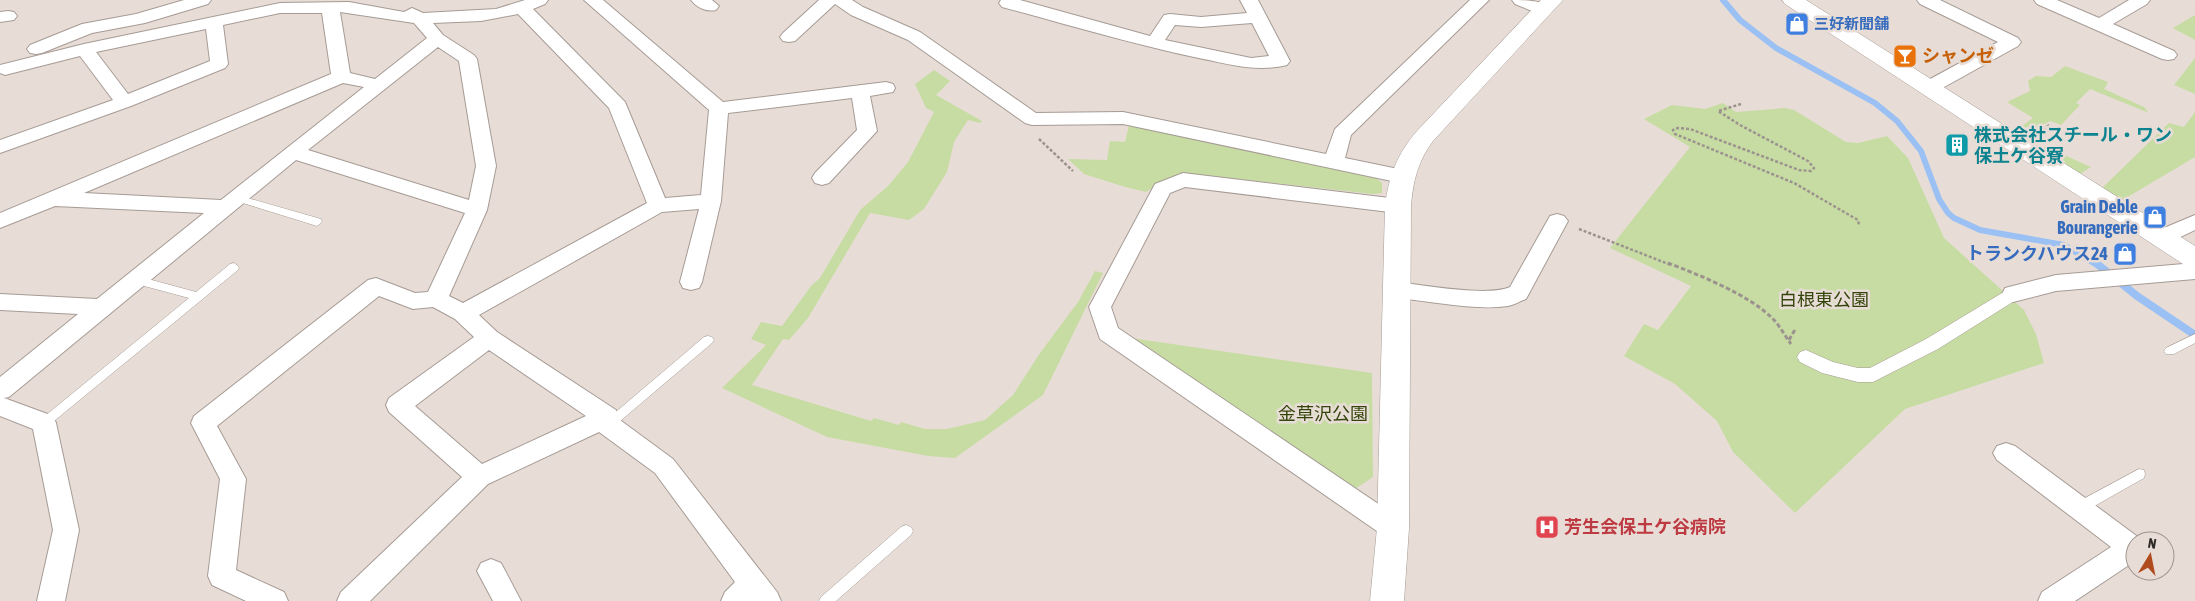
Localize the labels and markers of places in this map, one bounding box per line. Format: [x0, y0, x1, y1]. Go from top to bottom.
shop icon: 三好新聞舗 [1784, 11, 1810, 37]
place label: 三好新聞舗 [1814, 15, 1889, 32]
bar icon: シャンゼ [1892, 43, 1918, 69]
place label: シャンゼ [1922, 45, 1994, 66]
place label: 株式会社スチール・ワン 保土ケ谷寮 [1974, 124, 2172, 166]
building icon: 株式会社スチール・ワン 保土ケ谷寮 [1944, 132, 1970, 158]
place label: Grain Deble Bourangerie [2057, 196, 2138, 238]
shop icon: Grain Deble Bourangerie [2142, 204, 2168, 230]
shop icon: トランクハウス24 [2112, 241, 2138, 267]
place label: トランクハウス24 [1966, 243, 2108, 264]
hospital icon: 芳生会保土ケ谷病院 [1534, 514, 1560, 540]
place label: 芳生会保土ケ谷病院 [1564, 516, 1726, 537]

